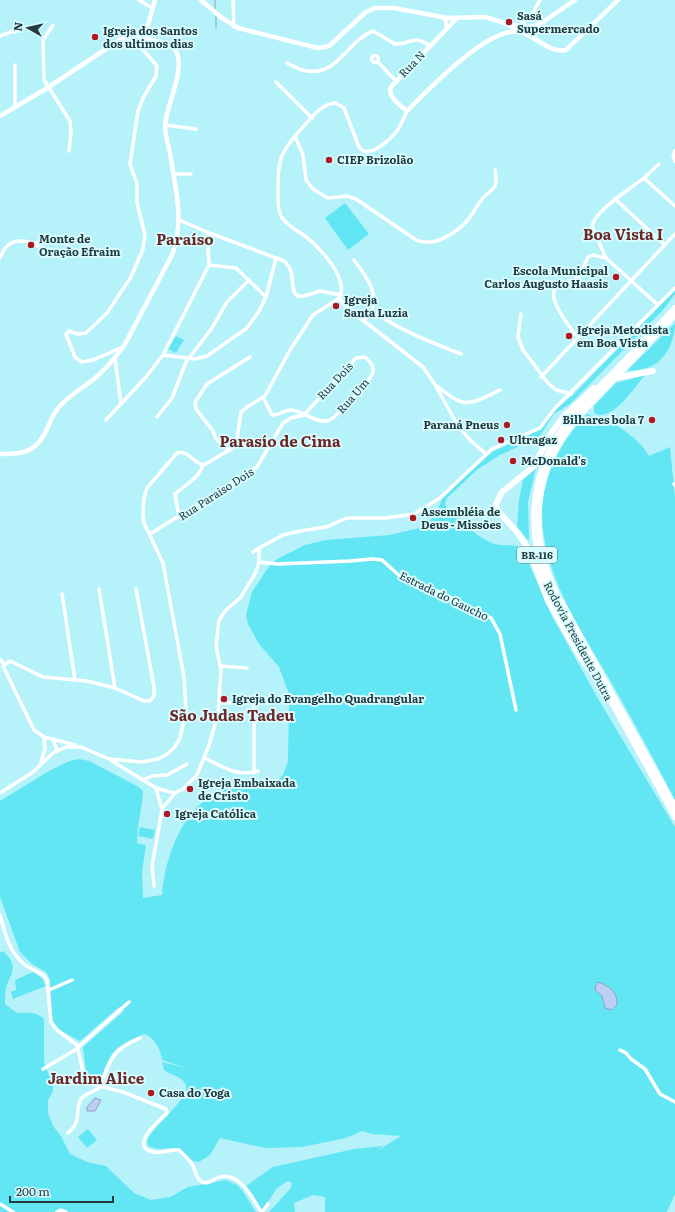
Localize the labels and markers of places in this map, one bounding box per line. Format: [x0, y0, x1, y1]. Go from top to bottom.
place label: Sasá Supermercado [517, 7, 600, 36]
marker: Sasá Supermercado [504, 17, 514, 27]
place label: Igreja dos Santos dos ultimos dias [103, 22, 198, 51]
marker: Igreja dos Santos dos ultimos dias [90, 32, 100, 42]
place label: CIEP Brizolão [337, 151, 414, 167]
marker: CIEP Brizolão [324, 155, 334, 165]
place label: Monte de Oração Efraim [39, 230, 120, 259]
marker: Monte de Oração Efraim [26, 240, 36, 250]
place label: Escola Municipal Carlos Augusto Haasis [484, 262, 609, 291]
marker: Escola Municipal Carlos Augusto Haasis [611, 272, 621, 282]
place label: Igreja Santa Luzia [344, 291, 409, 320]
marker: Igreja Santa Luzia [331, 301, 341, 311]
place label: Igreja Metodista em Boa Vista [577, 321, 669, 350]
marker: Igreja Metodista em Boa Vista [564, 331, 574, 341]
place label: Bilhares bola 7 [563, 411, 644, 427]
marker: Bilhares bola 7 [647, 415, 657, 425]
place label: Paraná Pneus [423, 416, 499, 432]
marker: Paraná Pneus [502, 420, 512, 430]
place label: Ultragaz [509, 431, 557, 447]
marker: Ultragaz [496, 435, 506, 445]
place label: McDonald's [521, 452, 587, 468]
marker: McDonald's [508, 456, 518, 466]
place label: Assembléia de Deus - Missões [421, 503, 502, 532]
marker: Assembléia de Deus - Missões [408, 513, 418, 523]
place label: Igreja do Evangelho Quadrangular [232, 690, 424, 706]
marker: Igreja do Evangelho Quadrangular [219, 694, 229, 704]
place label: Igreja Embaixada de Cristo [198, 774, 296, 803]
marker: Igreja Embaixada de Cristo [185, 784, 195, 794]
place label: Igreja Católica [175, 805, 257, 821]
marker: Igreja Católica [162, 809, 172, 819]
place label: Casa do Yoga [159, 1084, 231, 1100]
marker: Casa do Yoga [146, 1088, 156, 1098]

